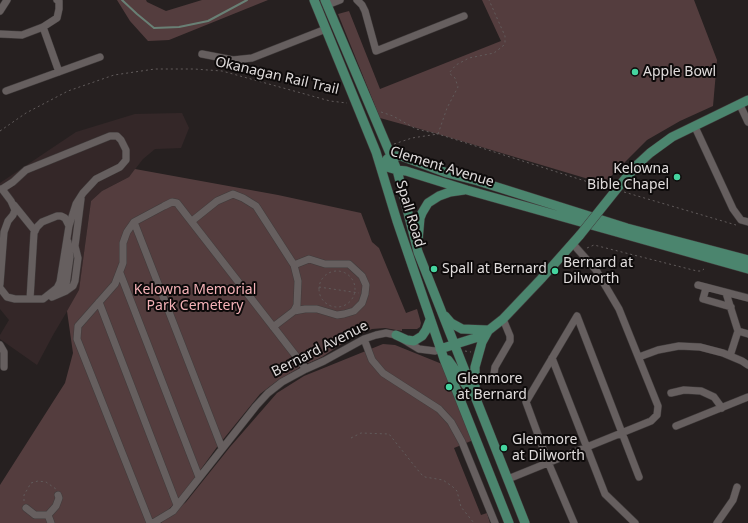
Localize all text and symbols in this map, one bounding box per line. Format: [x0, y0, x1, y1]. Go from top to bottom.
street label: Okanagan Rail Trail [213, 54, 341, 98]
place label: Apple Bowl [643, 64, 716, 80]
marker: Apple Bowl [630, 67, 640, 77]
street label: Clement Avenue [388, 143, 496, 191]
place label: Kelowna Bible Chapel [587, 161, 669, 194]
marker: Kelowna Bible Chapel [672, 172, 682, 182]
street label: Spall Road [392, 179, 428, 249]
place label: Bernard at Dilworth [563, 255, 633, 288]
place label: Spall at Bernard [442, 261, 547, 277]
marker: Spall at Bernard [429, 264, 439, 274]
marker: Bernard at Dilworth [550, 266, 560, 276]
park label: Kelowna Memorial Park Cemetery [134, 282, 256, 314]
street label: Bernard Avenue [269, 317, 371, 381]
place label: Glenmore at Bernard [457, 371, 527, 404]
marker: Glenmore at Bernard [444, 382, 454, 392]
place label: Glenmore at Dilworth [512, 432, 585, 464]
marker: Glenmore at Dilworth [499, 443, 509, 453]

